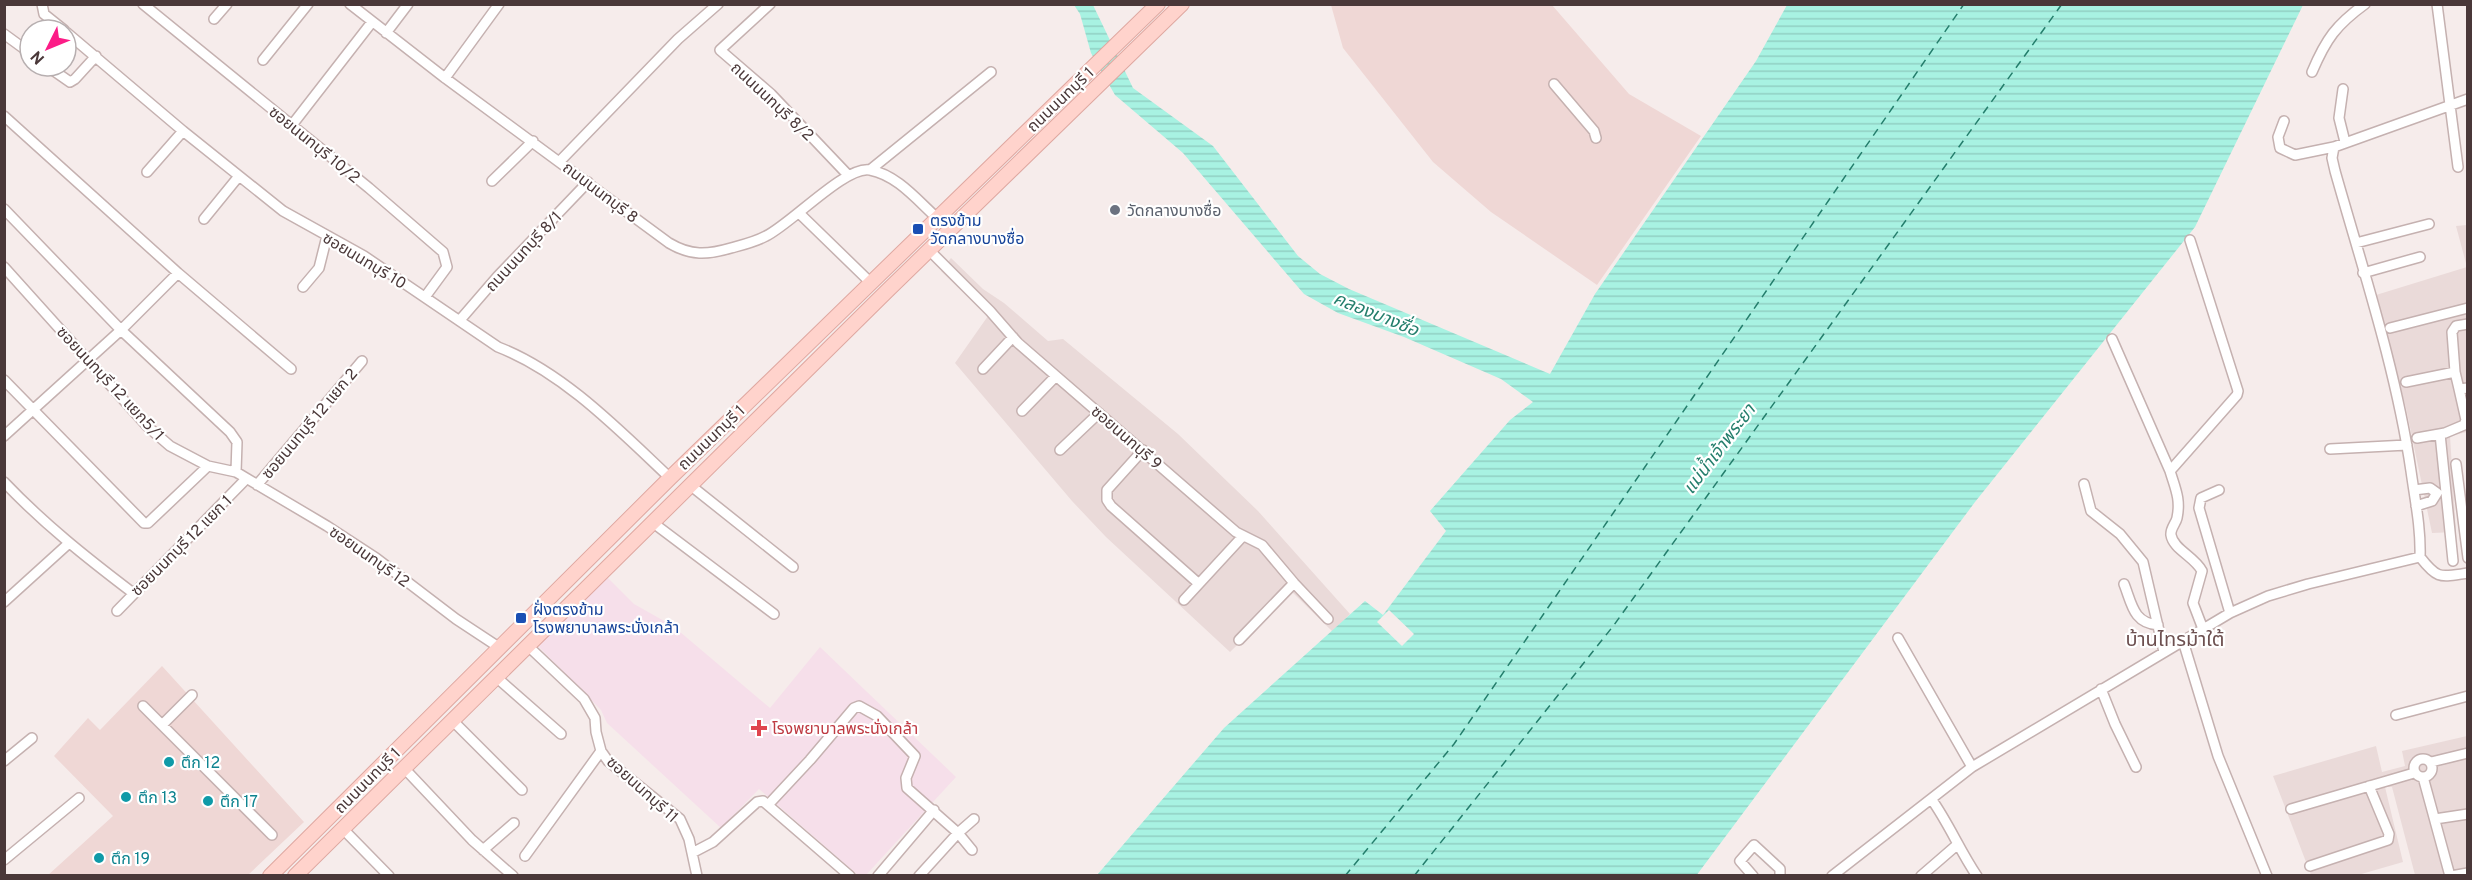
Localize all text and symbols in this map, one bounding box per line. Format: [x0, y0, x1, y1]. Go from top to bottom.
north arrow [18, 18, 78, 78]
text: N [27, 46, 50, 68]
street label: ถนนนนทบุรี 8/2 [726, 59, 818, 146]
street label: ถนนนนทบุรี 1 [1024, 63, 1099, 137]
street label: ซอยนนทบุรี 10/2 [264, 103, 364, 189]
street label: ถนนนนทบุรี 8 [558, 159, 642, 229]
place label: วัดกลางบางซื่อ [1127, 199, 1221, 222]
marker: วัดกลางบางซื่อ [1108, 203, 1122, 217]
street label: ถนนนนทบุรี 8/1 [482, 208, 567, 297]
place label: ตรงข้าม วัดกลางบางซื่อ [930, 212, 1024, 250]
marker: ตรงข้าม วัดกลางบางซื่อ [911, 222, 925, 236]
street label: ซอยนนทบุรี 10 [318, 229, 410, 295]
water label: คลองบางซื่อ [1330, 285, 1423, 343]
street label: ซอยนนทบุรี 12 แยก5/1 [51, 323, 168, 446]
street label: ซอยนนทบุรี 12 แยก 2 [258, 365, 363, 484]
water label: แม่น้ำเจ้าพระยา [1677, 398, 1762, 499]
street label: ถนนนนทบุรี 1 [675, 401, 750, 475]
street label: ซอยนนทบุรี 9 [1086, 402, 1165, 475]
street label: ซอยนนทบุรี 12 แยก 1 [128, 492, 237, 601]
street label: ซอยนนทบุรี 12 [325, 523, 413, 593]
place label: ฝั่งตรงข้าม โรงพยาบาลพระนั่งเกล้า [533, 599, 679, 639]
marker: ฝั่งตรงข้าม โรงพยาบาลพระนั่งเกล้า [514, 611, 528, 625]
district label: บ้านไทรม้าใต้ [2125, 628, 2225, 654]
place label: โรงพยาบาลพระนั่งเกล้า [772, 718, 918, 740]
marker: โรงพยาบาลพระนั่งเกล้า [750, 719, 768, 737]
street label: ถนนนนทบุรี 1 [331, 744, 406, 819]
street label: ซอยนนทบุรี 11 [601, 753, 682, 828]
place label: ตึก 12 [181, 754, 220, 774]
marker: ตึก 12 [162, 755, 176, 769]
place label: ตึก 13 [138, 789, 177, 809]
marker: ตึก 13 [119, 790, 133, 804]
place label: ตึก 17 [220, 793, 258, 813]
marker: ตึก 17 [201, 794, 215, 808]
place label: ตึก 19 [111, 850, 150, 870]
marker: ตึก 19 [92, 851, 106, 865]

